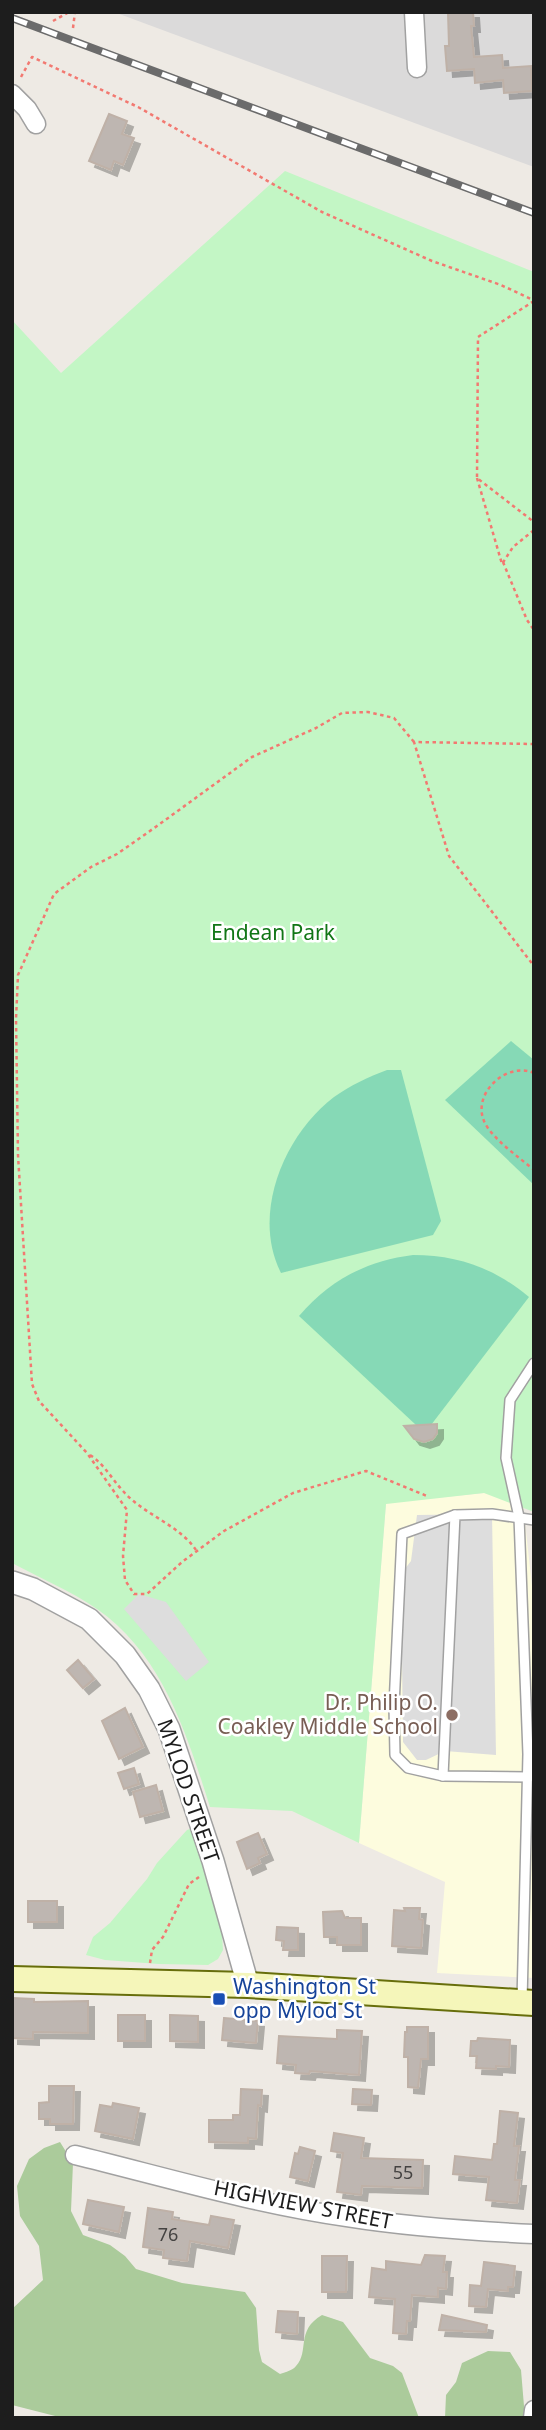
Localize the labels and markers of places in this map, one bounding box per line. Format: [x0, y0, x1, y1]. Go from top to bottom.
place label: Dr. Philip O. Coakley Middle School [218, 1688, 438, 1740]
marker: Dr. Philip O. Coakley Middle School [444, 1707, 460, 1723]
place label: Washington St opp Mylod St [233, 1972, 376, 2024]
marker: Washington St opp Mylod St [211, 1991, 227, 2007]

